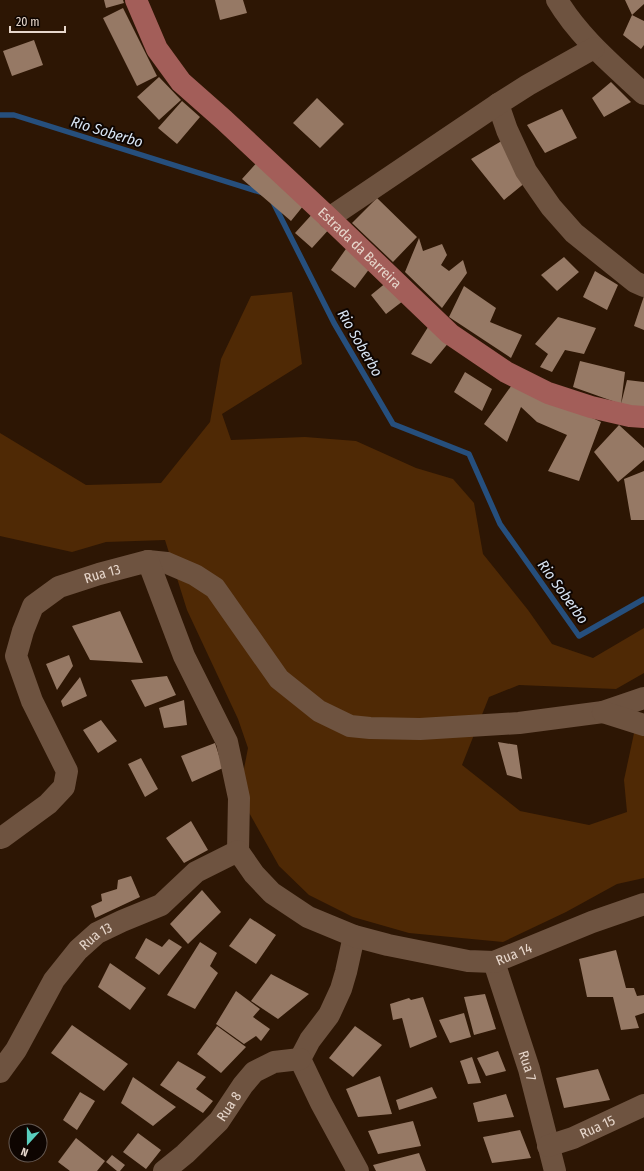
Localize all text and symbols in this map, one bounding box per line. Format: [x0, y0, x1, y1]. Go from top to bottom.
scale bar [10, 8, 65, 34]
text: 20 m [16, 15, 40, 29]
water label: Rio Soberbo [69, 113, 145, 152]
street label: Estrada da Barreira [314, 204, 405, 292]
water label: Rio Soberbo [334, 306, 386, 380]
water label: Rio Soberbo [534, 557, 592, 627]
street label: Rua 13 [82, 561, 122, 587]
street label: Rua 13 [76, 919, 115, 954]
street label: Rua 14 [493, 939, 535, 969]
street label: Rua 7 [515, 1048, 540, 1083]
street label: Rua 8 [213, 1089, 245, 1125]
street label: Rua 15 [577, 1112, 618, 1143]
north arrow [8, 1123, 48, 1163]
text: N [19, 1145, 30, 1159]

